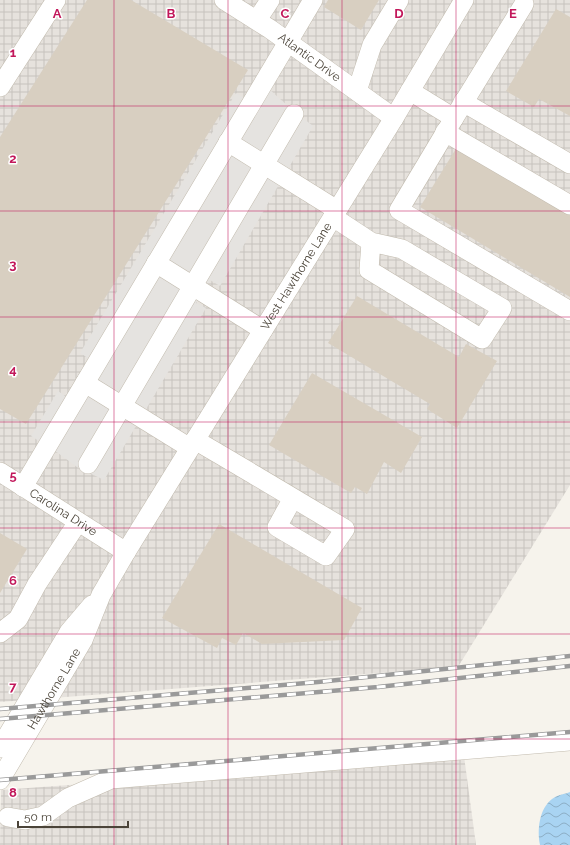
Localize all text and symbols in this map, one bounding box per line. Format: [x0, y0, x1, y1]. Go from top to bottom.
text: A [53, 6, 62, 21]
text: B [167, 6, 176, 21]
text: C [281, 6, 290, 21]
text: D [394, 6, 404, 21]
text: E [509, 6, 517, 21]
street label: Atlantic Drive [276, 30, 343, 85]
text: 1 [10, 45, 17, 60]
text: 2 [9, 151, 17, 166]
street label: West Hawthorne Lane [258, 220, 335, 333]
text: 3 [9, 257, 17, 272]
text: 4 [9, 362, 17, 377]
text: 5 [9, 468, 17, 483]
street label: Carolina Drive [27, 486, 100, 539]
text: 6 [9, 573, 17, 588]
street label: Hawthorne Lane [25, 646, 84, 732]
text: 7 [9, 679, 17, 694]
text: 8 [9, 785, 17, 800]
scale bar [18, 803, 128, 829]
text: 50 m [24, 810, 52, 824]

